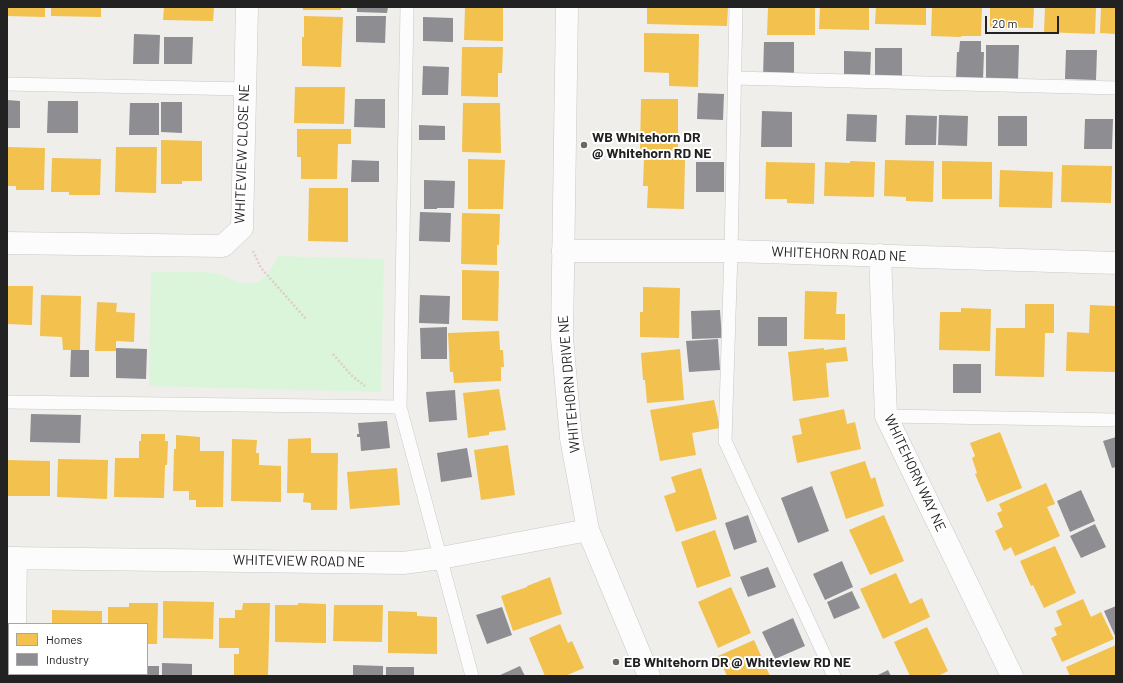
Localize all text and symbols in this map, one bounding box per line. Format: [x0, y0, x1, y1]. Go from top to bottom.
scale bar [987, 8, 1061, 34]
text: 20 m [992, 16, 1018, 30]
street label: WHITEVIEW CLOSE NE [231, 84, 253, 224]
place label: WB Whitehorn DR @ Whitehorn RD NE [592, 129, 711, 162]
marker: WB Whitehorn DR @ Whitehorn RD NE [579, 140, 589, 150]
street label: WHITEHORN ROAD NE [771, 243, 907, 265]
street label: WHITEHORN DRIVE NE [555, 314, 583, 454]
street label: WHITEHORN WAY NE [881, 412, 949, 534]
street label: WHITEVIEW ROAD NE [233, 551, 365, 571]
legend [8, 623, 148, 675]
text: Homes [46, 632, 82, 646]
text: Industry [46, 652, 89, 666]
place label: EB Whitehorn DR @ Whiteview RD NE [624, 654, 851, 670]
marker: EB Whitehorn DR @ Whiteview RD NE [611, 657, 621, 667]

